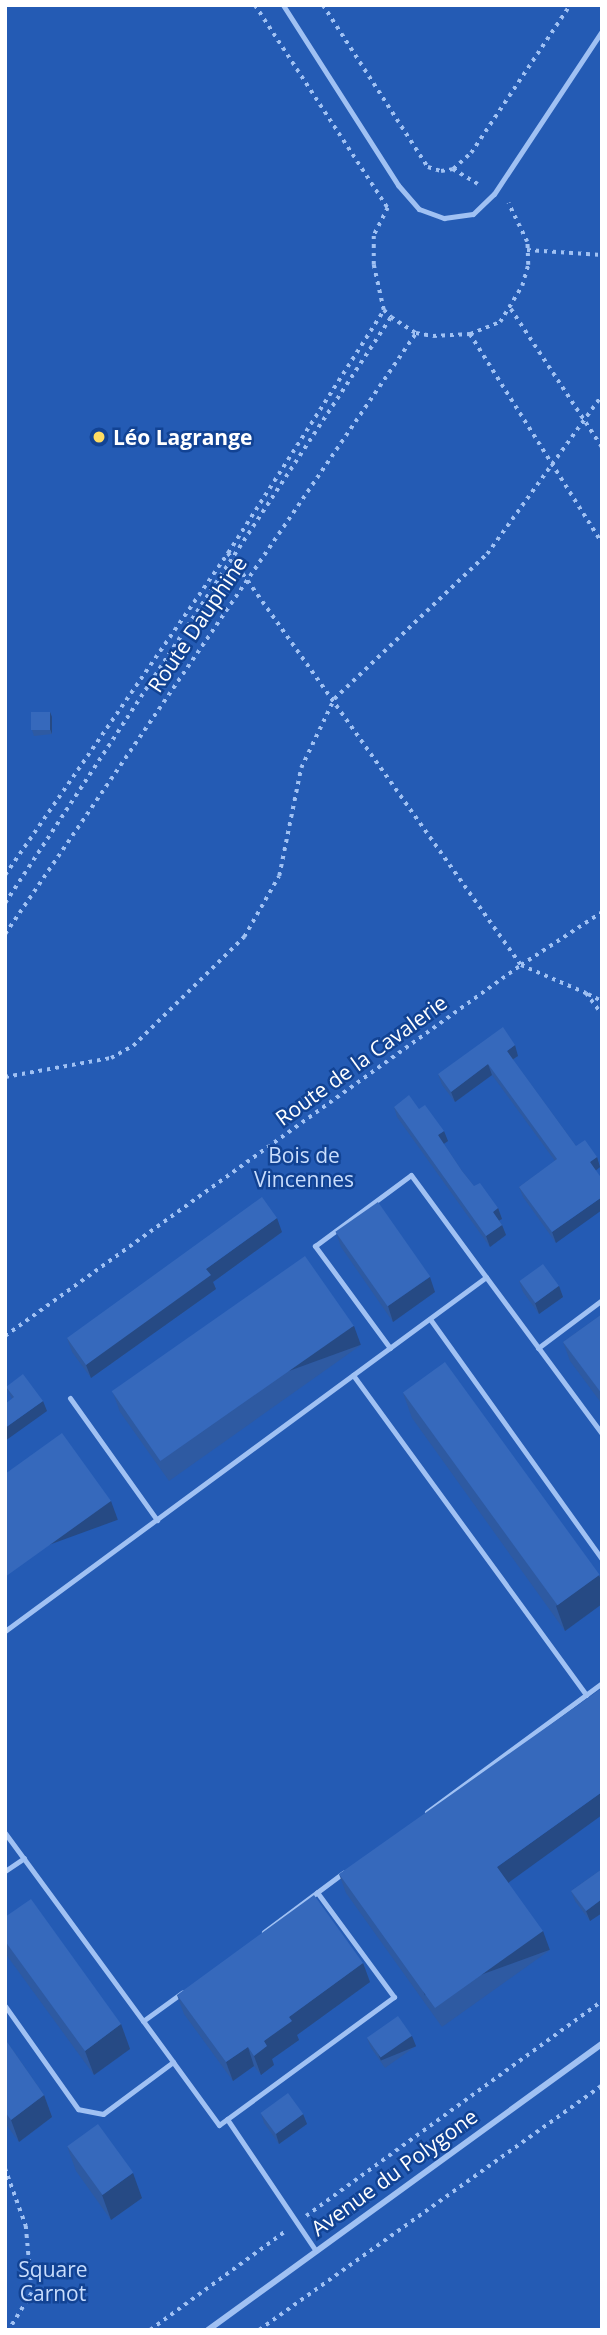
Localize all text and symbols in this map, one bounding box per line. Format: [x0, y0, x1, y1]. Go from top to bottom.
place label: Léo Lagrange [113, 424, 252, 450]
marker: Léo Lagrange [91, 429, 107, 445]
street label: Route Dauphine [142, 551, 252, 697]
street label: Route de la Cavalerie [270, 989, 452, 1131]
park label: Bois de Vincennes [254, 1142, 354, 1192]
street label: Avenue du Polygone [306, 2103, 482, 2241]
park label: Square Carnot [18, 2256, 88, 2306]

